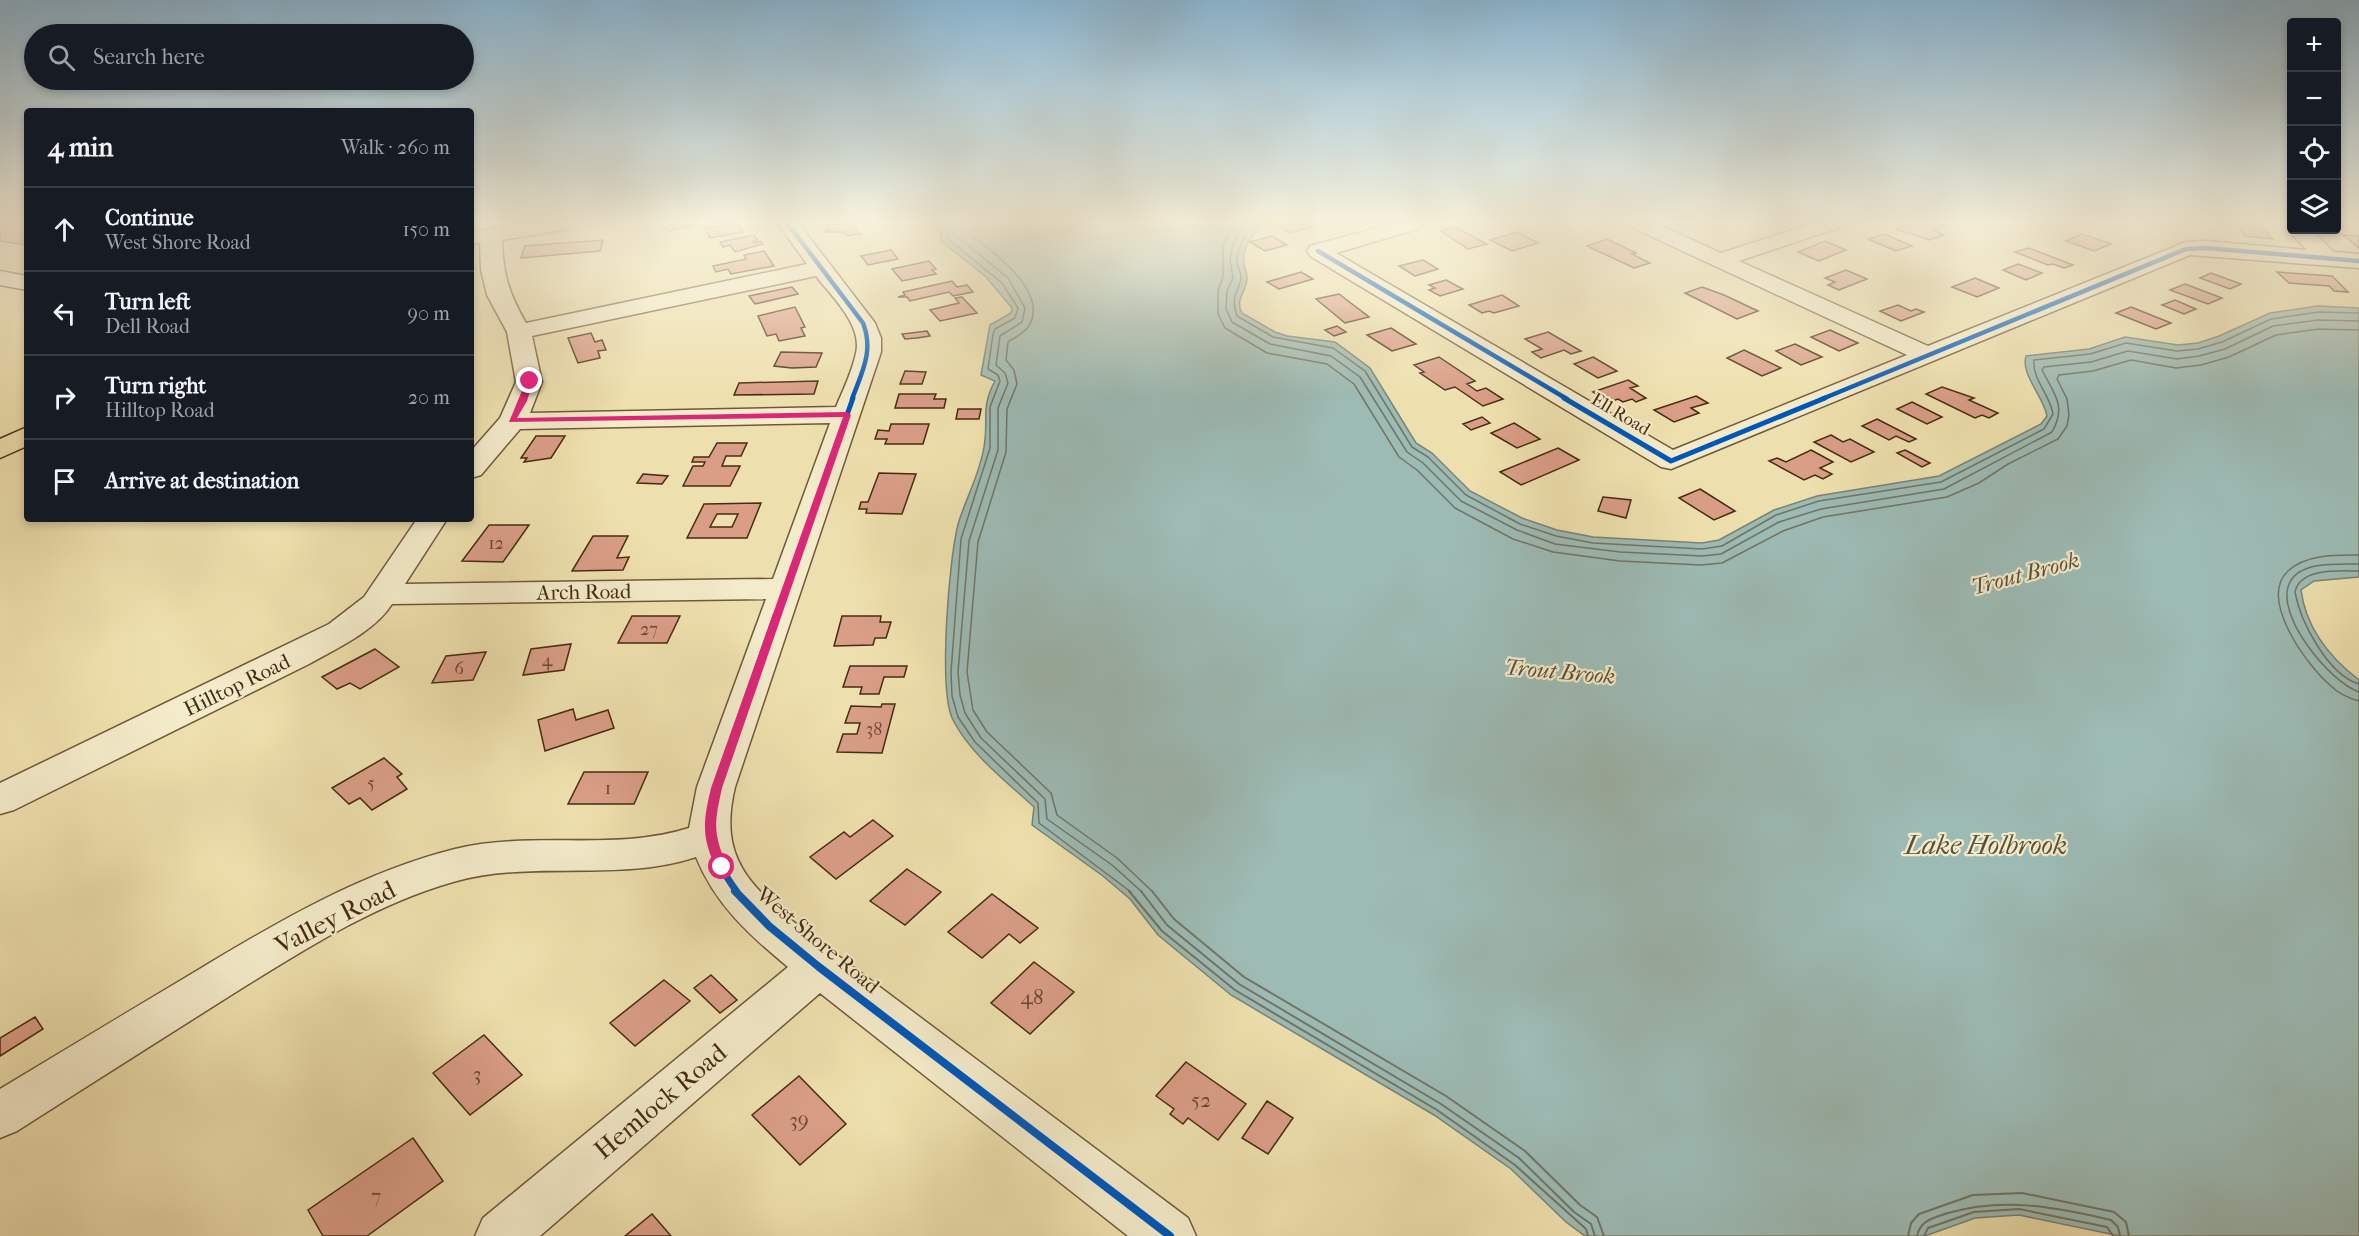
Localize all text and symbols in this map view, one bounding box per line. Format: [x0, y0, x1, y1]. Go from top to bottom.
map controls [2287, 18, 2341, 234]
button: + [2287, 18, 2341, 72]
search box [24, 24, 474, 90]
icon: search [45, 41, 78, 74]
text: Search here [93, 44, 205, 70]
button: − [2287, 72, 2341, 126]
button: locate [2287, 126, 2341, 180]
text: 4 min [48, 132, 113, 163]
text: Walk · 260 m [341, 136, 450, 159]
button: layers [2287, 180, 2341, 234]
text: Continue [105, 205, 194, 231]
icon: ahead [48, 213, 81, 246]
text: 150 m [402, 218, 450, 241]
text: West Shore Road [105, 231, 251, 254]
text: Turn left [105, 289, 191, 315]
icon: left [48, 297, 81, 330]
text: 90 m [408, 302, 450, 325]
text: Dell Road [105, 315, 190, 338]
route end [516, 367, 542, 393]
text: Turn right [105, 373, 206, 399]
icon: right [48, 381, 81, 414]
text: 20 m [408, 386, 450, 409]
street label: Ell Road [1588, 389, 1654, 440]
text: Hilltop Road [105, 399, 215, 422]
icon: arrive [48, 465, 81, 498]
text: Arrive at destination [105, 468, 299, 494]
house number: 12 [488, 533, 504, 554]
water label: Trout Brook [1968, 547, 2082, 601]
street label: Arch Road [535, 579, 632, 605]
house number: 27 [640, 619, 658, 640]
street label: Hilltop Road [180, 649, 294, 721]
house number: 4 [542, 650, 553, 671]
water label: Trout Brook [1504, 654, 1616, 690]
house number: 6 [454, 658, 464, 679]
house number: 38 [866, 719, 882, 740]
house number: 5 [367, 773, 375, 794]
house number: 1 [605, 778, 611, 799]
water label: Lake Holbrook [1903, 829, 2067, 861]
route start [708, 853, 734, 879]
street label: Valley Road [269, 873, 401, 962]
street label: West Shore Road [751, 881, 885, 999]
house number: 48 [1021, 985, 1043, 1009]
street label: Hemlock Road [588, 1037, 733, 1166]
house number: 3 [473, 1062, 481, 1086]
house number: 52 [1191, 1088, 1211, 1112]
house number: 39 [789, 1108, 809, 1132]
house number: 7 [371, 1184, 381, 1208]

